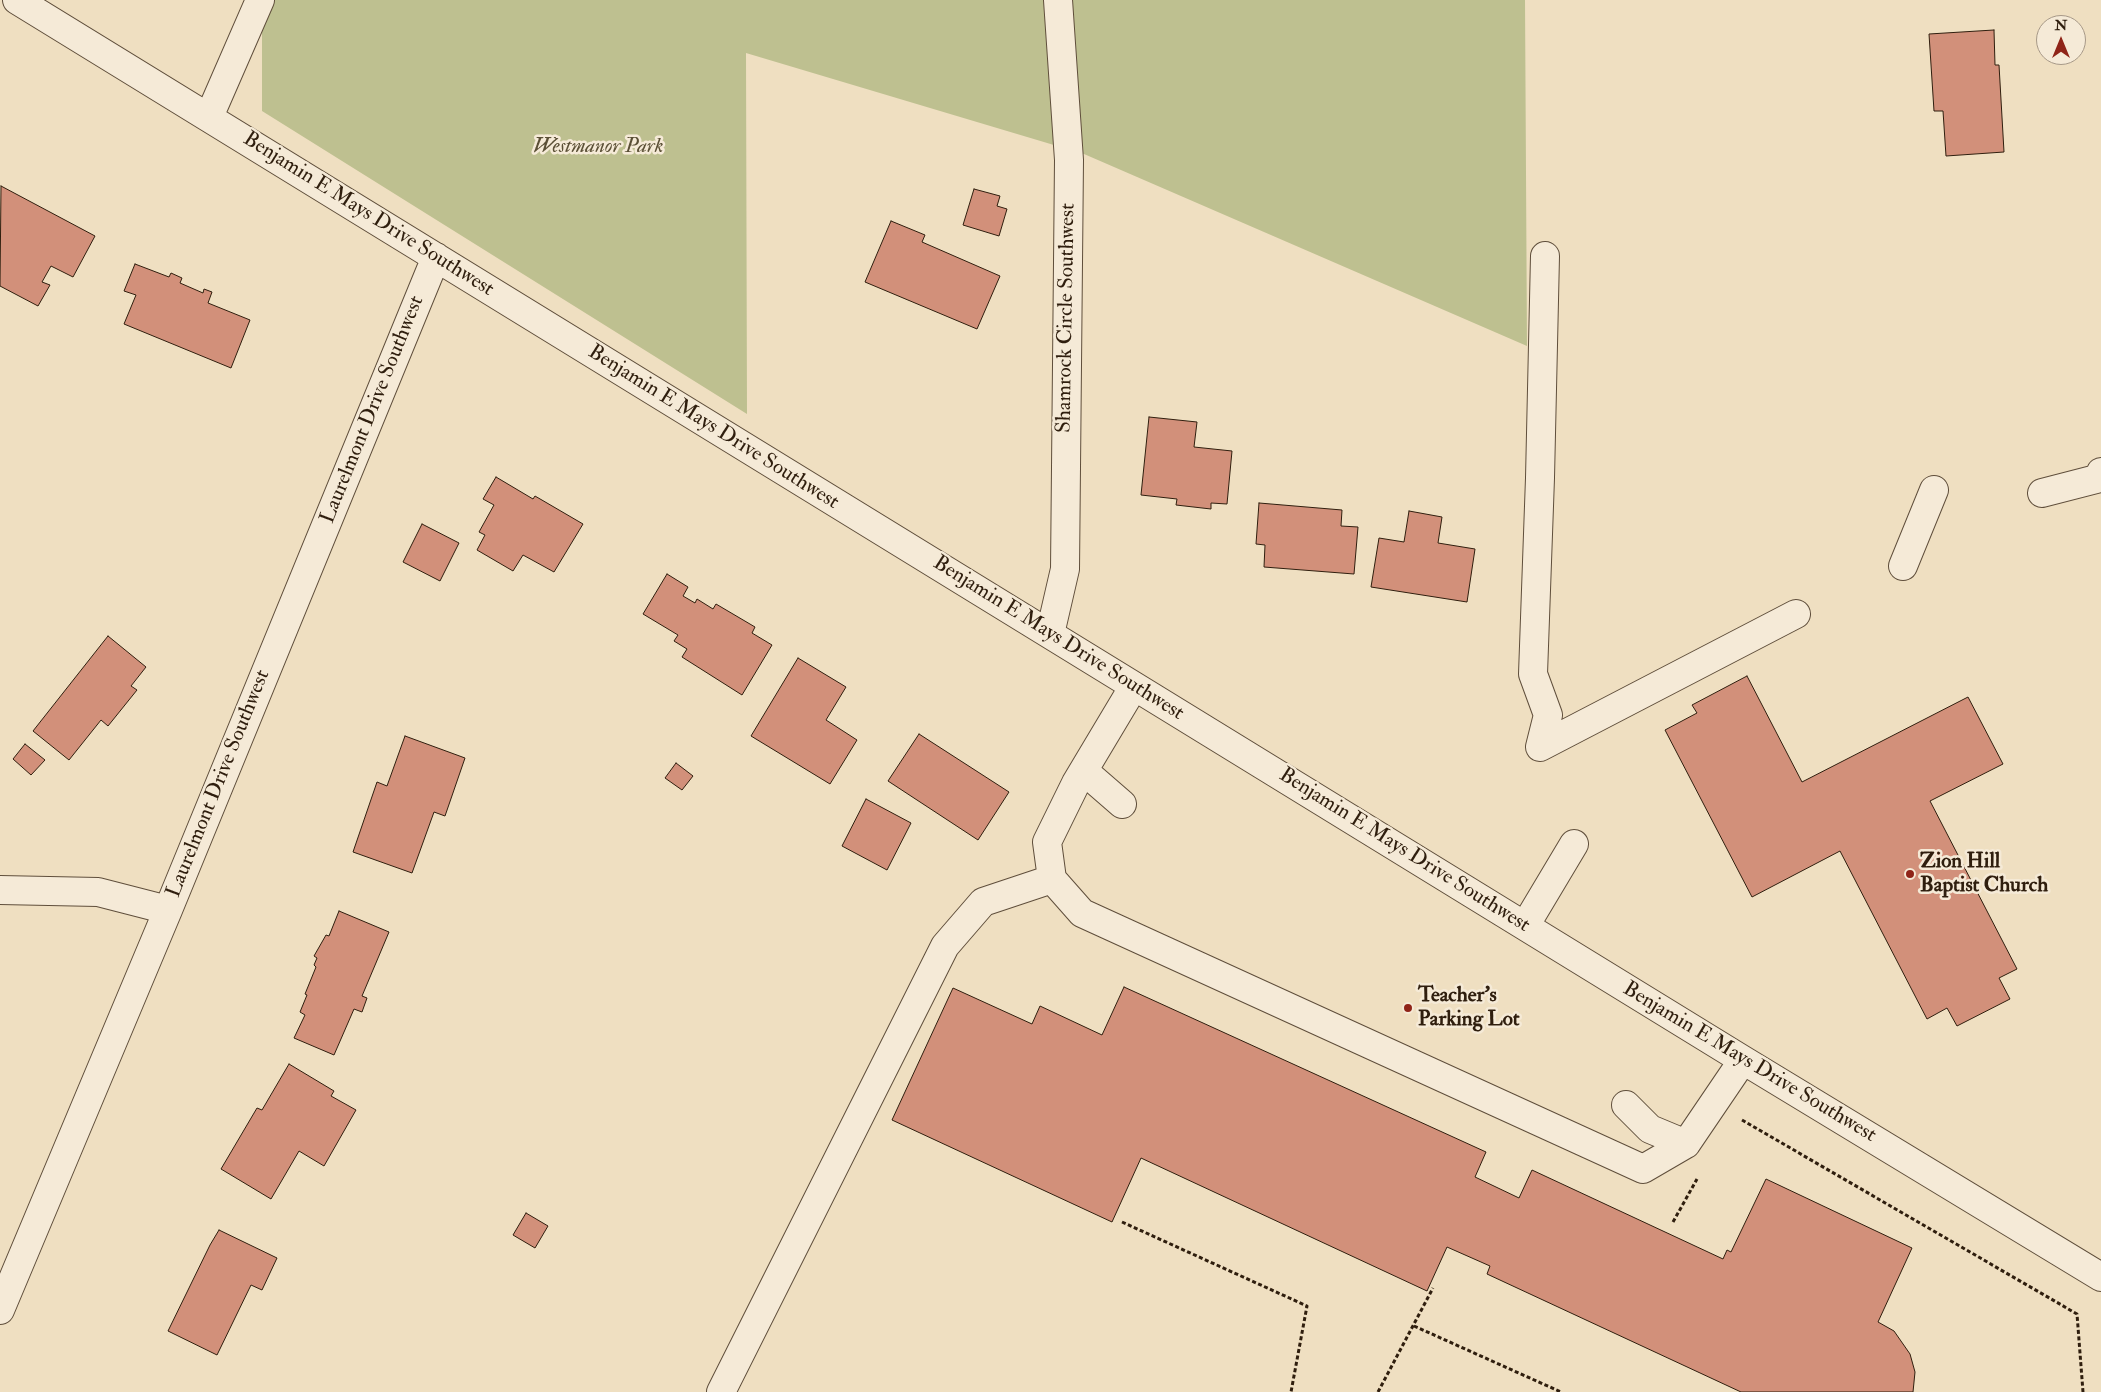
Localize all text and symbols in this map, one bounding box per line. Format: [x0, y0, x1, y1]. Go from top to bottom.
north arrow [2036, 15, 2086, 65]
text: N [2055, 17, 2067, 34]
street label: Benjamin E Mays Drive Southwest [238, 127, 498, 303]
park label: Westmanor Park [533, 134, 663, 160]
street label: Shamrock Circle Southwest [1052, 203, 1082, 433]
street label: Laurelmont Drive Southwest [316, 293, 430, 527]
street label: Benjamin E Mays Drive Southwest [583, 340, 843, 516]
street label: Benjamin E Mays Drive Southwest [928, 551, 1188, 727]
street label: Laurelmont Drive Southwest [162, 667, 276, 901]
street label: Benjamin E Mays Drive Southwest [1274, 763, 1534, 939]
place label: Zion Hill Baptist Church [1920, 849, 2048, 899]
marker: Zion Hill Baptist Church [1904, 868, 1916, 880]
street label: Benjamin E Mays Drive Southwest [1618, 977, 1880, 1149]
place label: Teacher's Parking Lot [1418, 983, 1520, 1033]
marker: Teacher's Parking Lot [1402, 1002, 1414, 1014]

